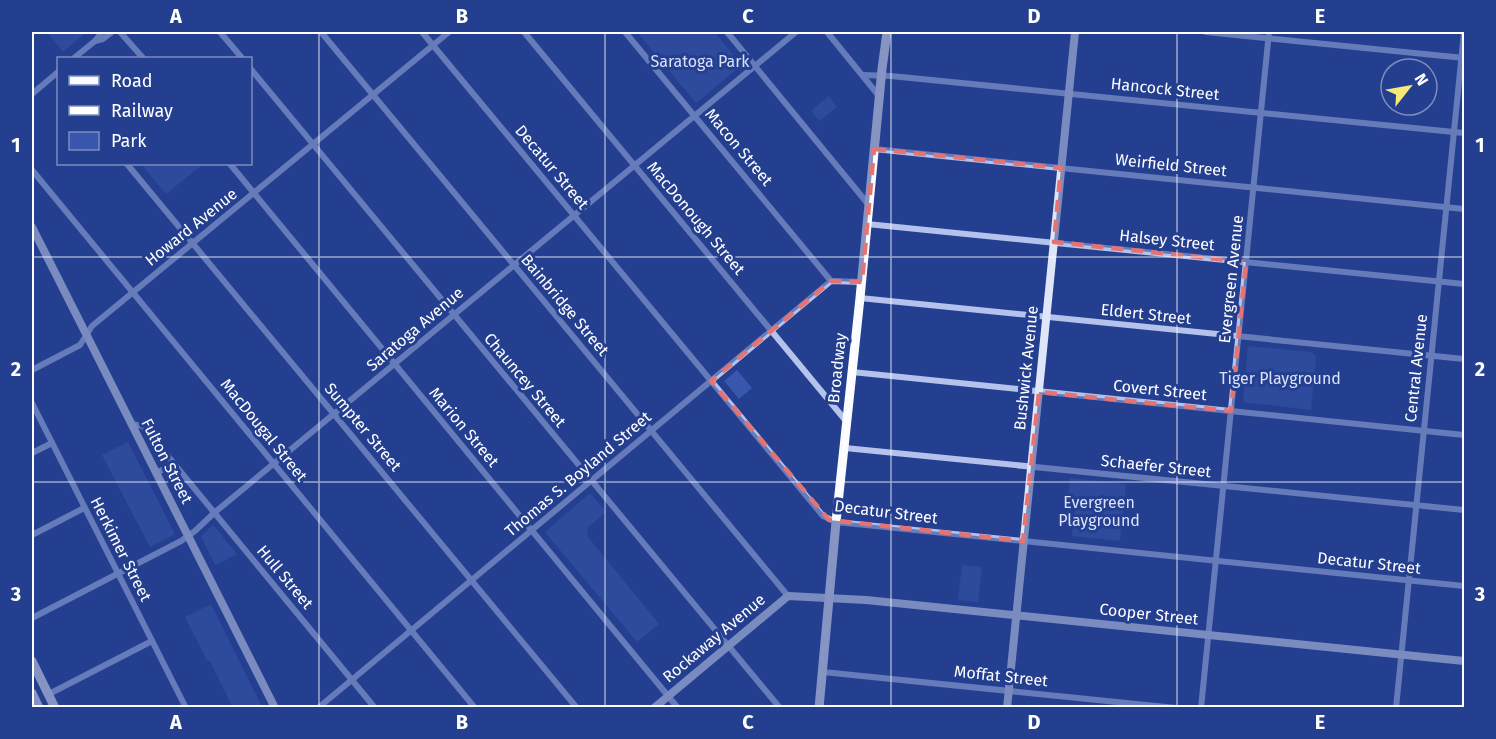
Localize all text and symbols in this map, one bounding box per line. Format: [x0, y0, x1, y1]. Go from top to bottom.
text: A [169, 4, 183, 28]
text: B [456, 4, 468, 28]
text: C [742, 4, 754, 28]
text: D [1027, 4, 1041, 28]
text: E [1315, 4, 1325, 28]
park label: Saratoga Park [650, 52, 750, 71]
legend [57, 57, 252, 165]
north arrow [1379, 57, 1439, 117]
text: Road [111, 70, 153, 92]
text: N [1411, 70, 1432, 89]
street label: Hancock Street [1110, 74, 1220, 104]
text: Railway [111, 100, 173, 122]
street label: Macon Street [701, 105, 777, 190]
street label: Decatur Street [511, 121, 593, 213]
text: Park [111, 130, 147, 152]
text: 1 [11, 133, 21, 157]
text: 1 [1475, 133, 1485, 157]
street label: Weirfield Street [1114, 150, 1228, 180]
street label: MacDonough Street [643, 158, 749, 279]
street label: Howard Avenue [141, 184, 241, 270]
street label: Evergreen Avenue [1215, 214, 1247, 344]
street label: Halsey Street [1118, 226, 1216, 254]
street label: Bainbridge Street [517, 250, 613, 360]
street label: Saratoga Avenue [363, 283, 467, 375]
street label: Eldert Street [1100, 300, 1192, 328]
street label: Bushwick Avenue [1010, 305, 1042, 431]
street label: Central Avenue [1401, 313, 1431, 423]
street label: Chauncey Street [480, 329, 570, 431]
street label: Broadway [824, 332, 850, 404]
text: 2 [11, 357, 21, 381]
text: 2 [1475, 357, 1485, 381]
park label: Tiger Playground [1219, 369, 1341, 388]
street label: MacDougal Street [217, 375, 311, 485]
street label: Covert Street [1112, 376, 1208, 404]
street label: Sumpter Street [321, 379, 406, 475]
street label: Marion Street [425, 383, 503, 471]
street label: Thomas S. Boyland Street [501, 407, 655, 541]
street label: Fulton Street [137, 415, 197, 507]
street label: Schaefer Street [1100, 451, 1212, 481]
park label: Evergreen Playground [1058, 493, 1140, 530]
street label: Herkimer Street [86, 494, 156, 605]
street label: Decatur Street [833, 496, 939, 528]
street label: Hull Street [253, 541, 317, 613]
street label: Decatur Street [1316, 548, 1422, 578]
text: 3 [10, 582, 21, 606]
text: 3 [1474, 582, 1485, 606]
street label: Rockaway Avenue [659, 590, 769, 686]
street label: Cooper Street [1099, 599, 1200, 629]
street label: Moffat Street [953, 662, 1049, 690]
text: A [169, 710, 183, 734]
text: B [456, 710, 468, 734]
text: C [742, 710, 754, 734]
text: D [1027, 710, 1041, 734]
text: E [1315, 710, 1325, 734]

